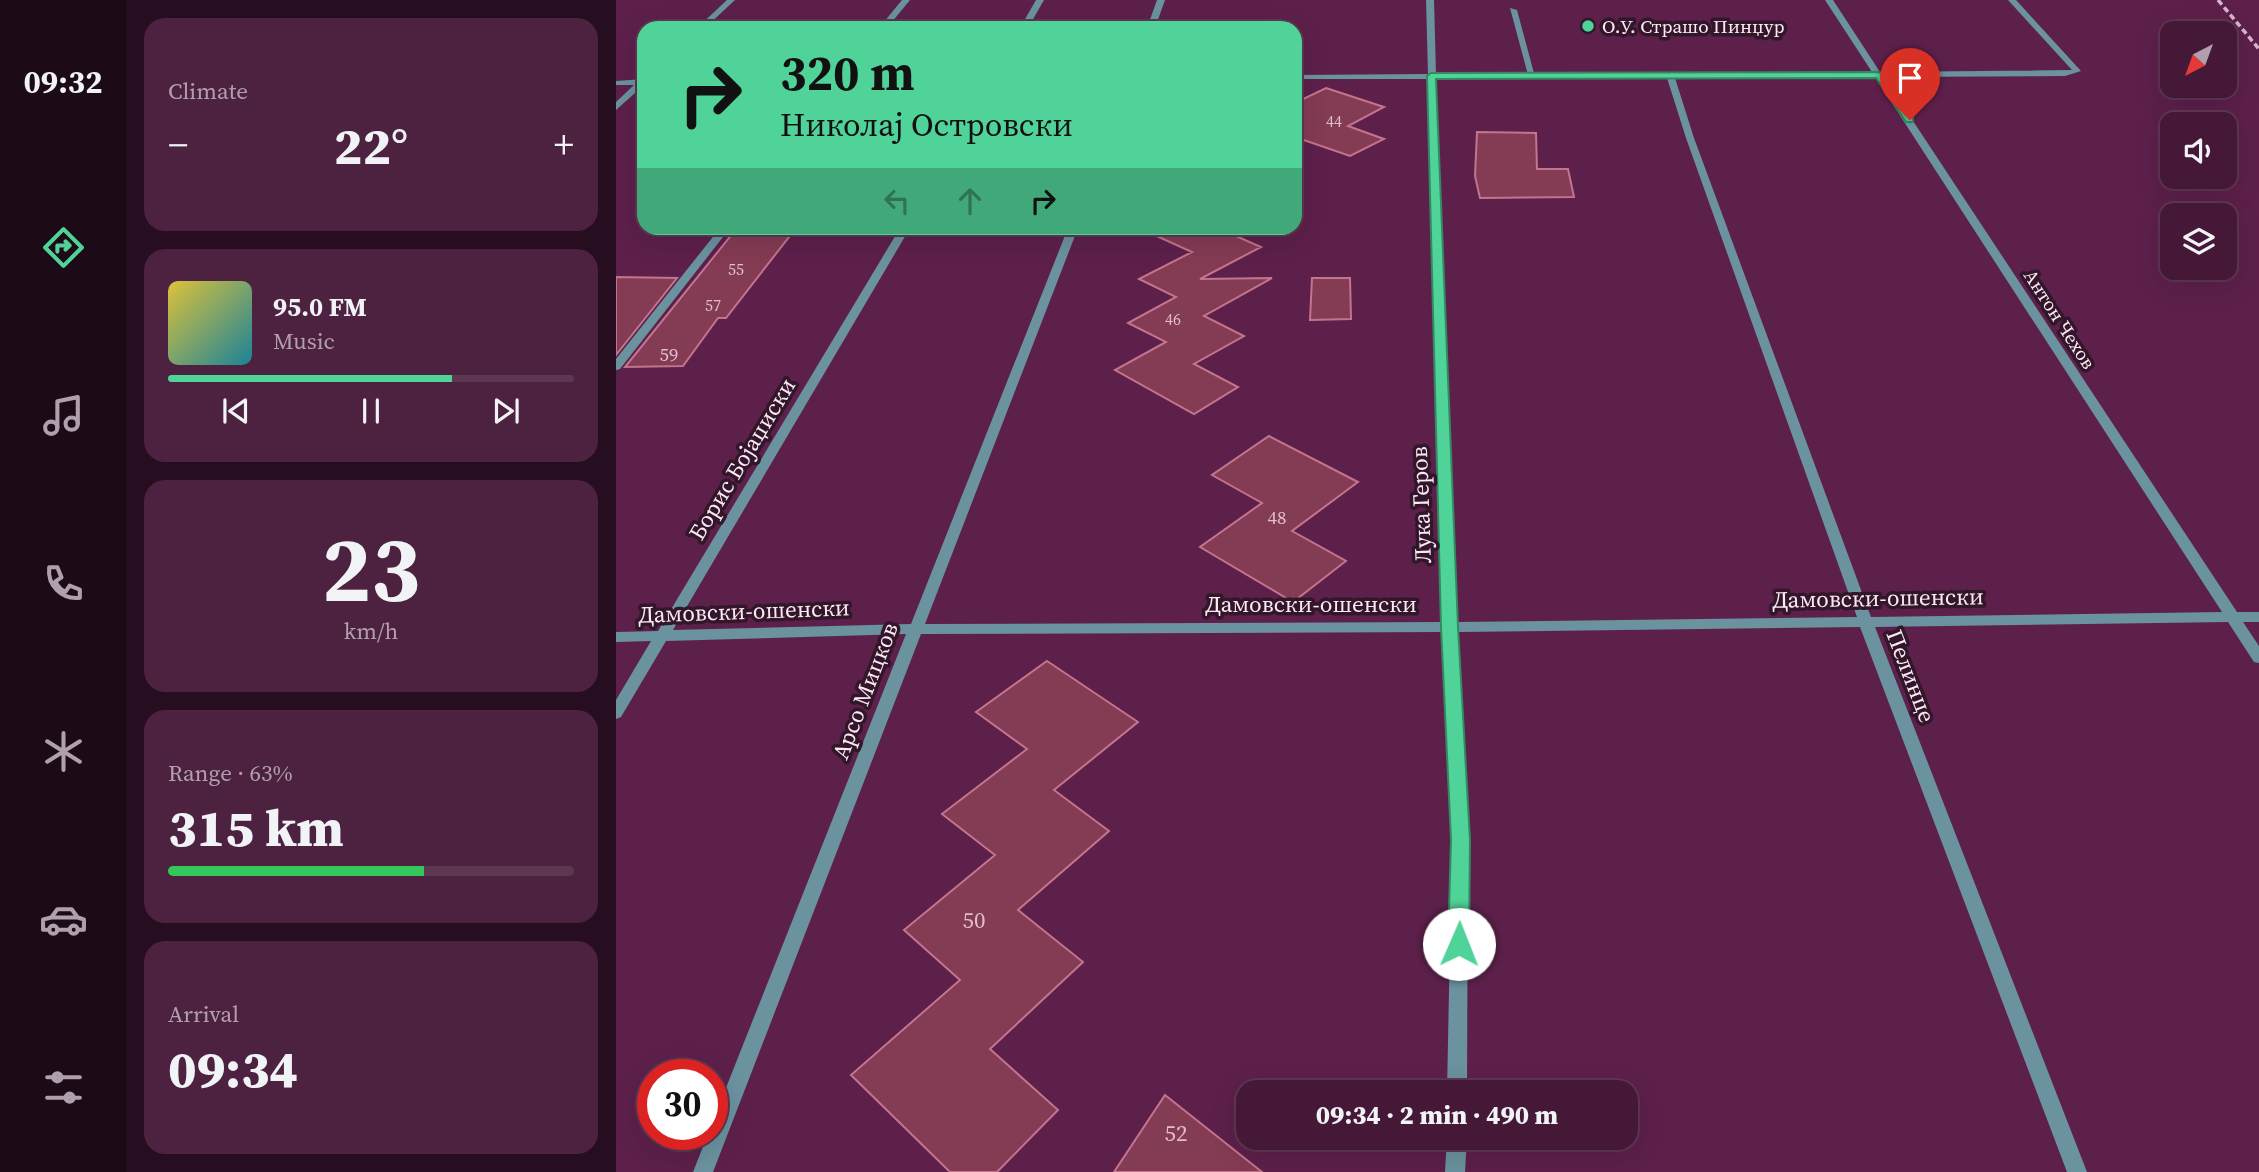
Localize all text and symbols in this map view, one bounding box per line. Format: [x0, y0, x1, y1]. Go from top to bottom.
place label: О.У. Страшо Пинџур [1602, 13, 1785, 39]
marker: О.У. Страшо Пинџур [1580, 18, 1596, 34]
north arrow [2160, 21, 2236, 98]
map controls [2160, 21, 2237, 280]
text: 320 m [780, 39, 915, 106]
pin [1880, 48, 1940, 120]
icon: right [665, 49, 756, 140]
icon: arrive [1891, 59, 1929, 97]
text: 09:32 [24, 60, 102, 104]
text: Climate [168, 75, 248, 107]
text: Николај Островски [780, 103, 1073, 147]
text: 22° [334, 110, 408, 181]
house number: 44 [1326, 110, 1342, 132]
button: sound [2160, 112, 2237, 189]
text: − [168, 119, 188, 171]
text: + [554, 119, 574, 171]
icon: left [878, 182, 916, 220]
icon: ahead [951, 182, 989, 220]
icon: right [1024, 182, 1062, 220]
button: layers [2160, 203, 2237, 280]
icon: directions [39, 223, 88, 272]
house number: 55 [728, 258, 744, 280]
street label: Антон Чехов [2018, 264, 2102, 374]
text: 95.0 FM [273, 289, 367, 325]
house number: 57 [705, 294, 721, 316]
house number: 46 [1165, 308, 1181, 330]
text: Music [273, 325, 335, 357]
house number: 59 [659, 341, 679, 367]
street label: Борис Бојаџиски [681, 372, 803, 546]
icon: music [39, 391, 88, 440]
icon: previous [217, 392, 255, 430]
icon: pause [352, 392, 390, 430]
icon: next [487, 392, 525, 430]
street label: Лука Геров [1403, 446, 1439, 564]
house number: 48 [1267, 504, 1287, 530]
text: 23 [322, 507, 420, 631]
icon: phone [39, 559, 88, 608]
street label: Дамовски-ошенски [1772, 580, 1984, 616]
street label: Дамовски-ошенски [1205, 588, 1417, 620]
street label: Дамовски-ошенски [638, 591, 850, 631]
text: km/h [344, 615, 398, 647]
street label: Арсо Мицков [824, 618, 906, 764]
street label: Пелинце [1879, 625, 1943, 727]
icon: climate [39, 727, 88, 776]
text: Range · 63% [168, 757, 293, 789]
text: 315 km [168, 792, 344, 863]
icon: car [39, 895, 88, 944]
house number: 50 [963, 904, 986, 936]
position arrow [1422, 907, 1496, 981]
text: Arrival [168, 998, 239, 1030]
text: 09:34 [168, 1033, 298, 1104]
speed limit sign: 30 [637, 1059, 728, 1150]
icon: filters [39, 1063, 88, 1112]
text: 09:34 · 2 min · 490 m [1316, 1097, 1558, 1133]
house number: 52 [1165, 1117, 1188, 1149]

